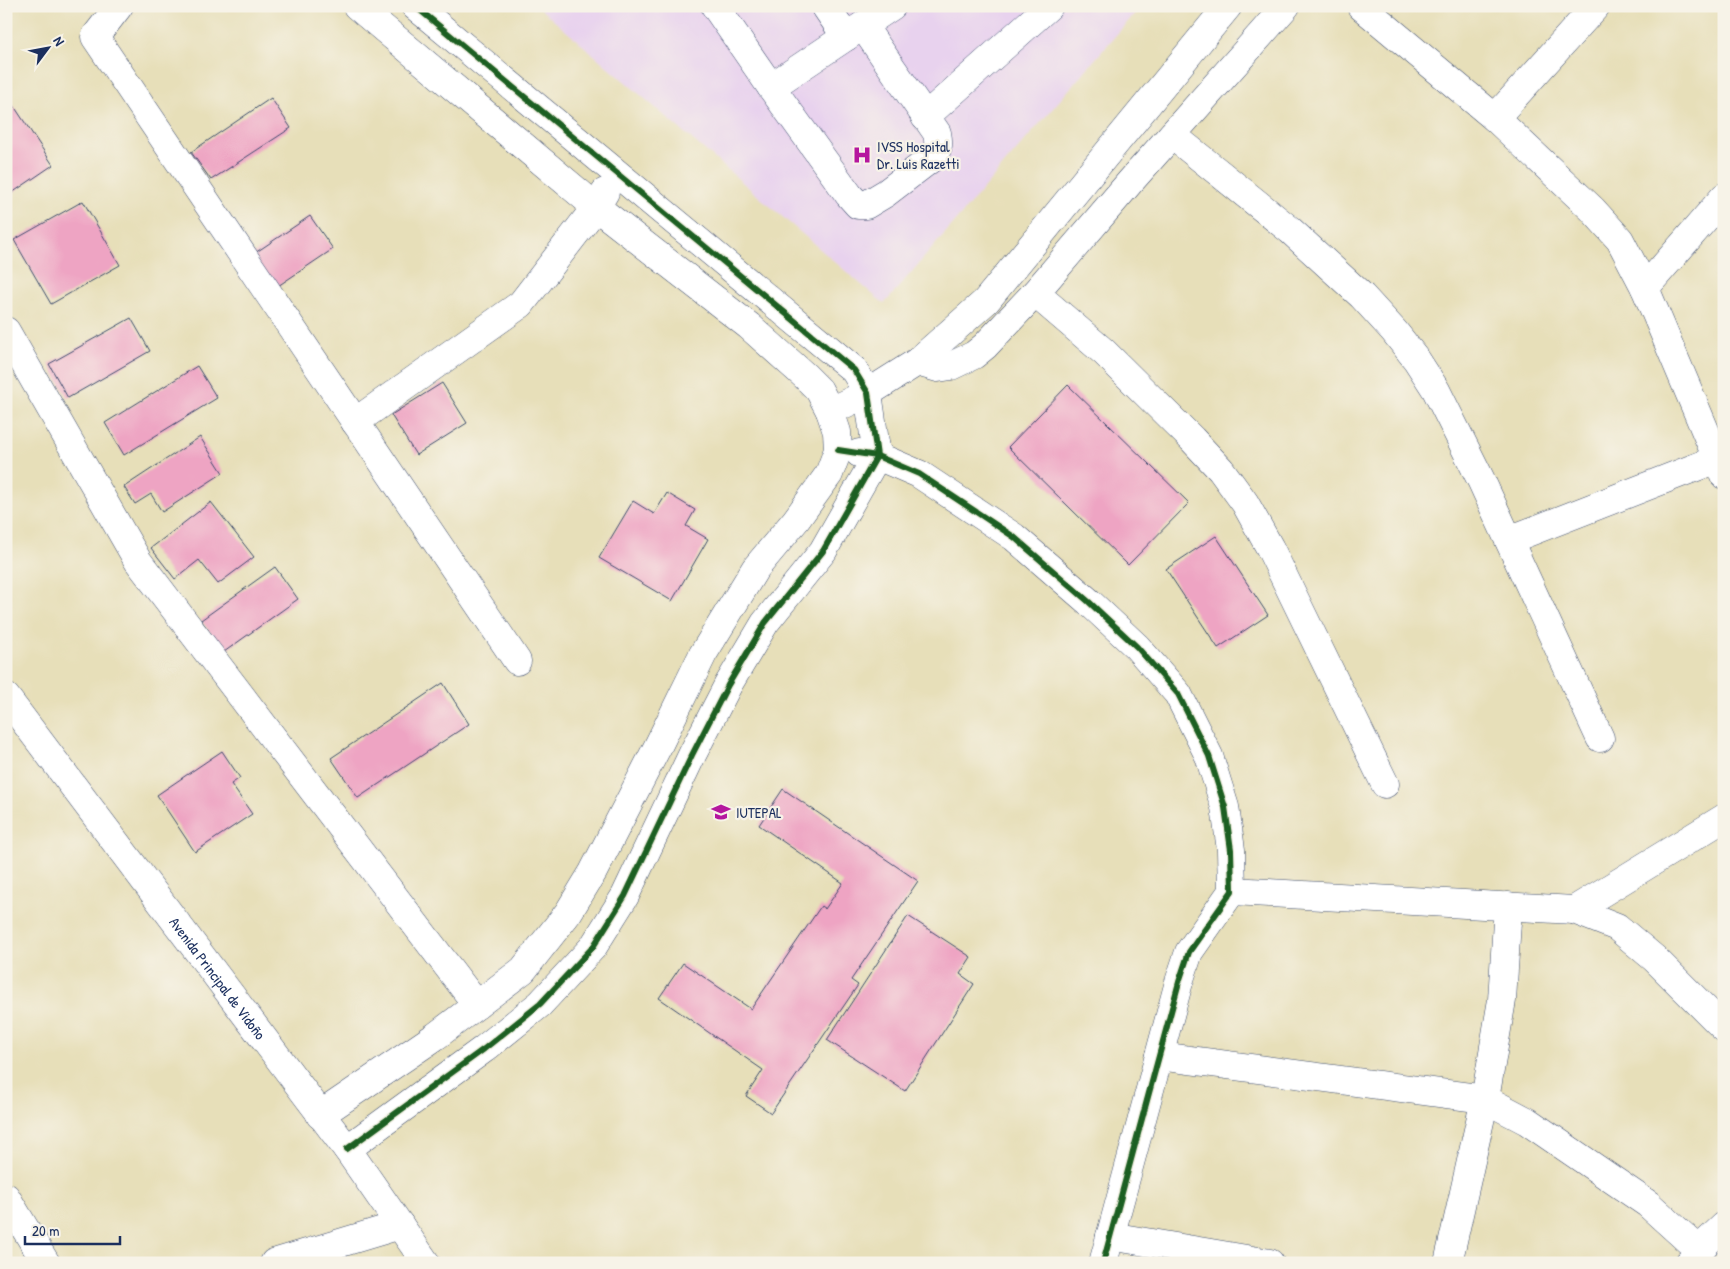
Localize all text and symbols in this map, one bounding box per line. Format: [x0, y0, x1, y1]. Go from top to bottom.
north arrow [22, 22, 72, 72]
text: N [49, 33, 70, 50]
place label: IVSS Hospital Dr. Luis Razetti [877, 136, 960, 174]
hospital icon: IVSS Hospital Dr. Luis Razetti [851, 144, 873, 166]
school or university icon: IUTEPAL [710, 801, 732, 823]
place label: IUTEPAL [736, 802, 782, 823]
street label: Avenida Principal de Vidoño [165, 912, 271, 1044]
scale bar [25, 1214, 120, 1246]
text: 20 m [32, 1220, 59, 1241]

